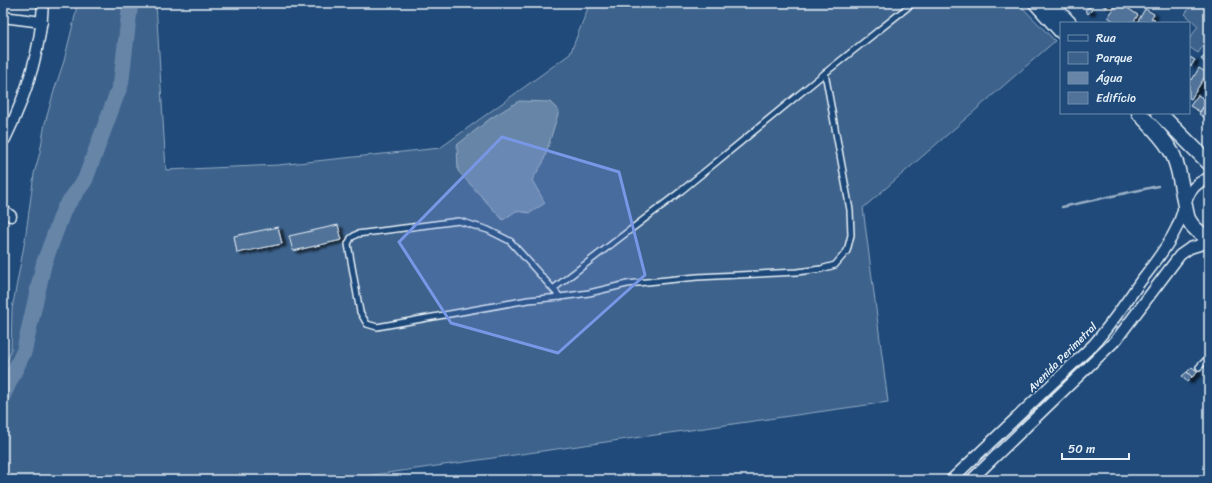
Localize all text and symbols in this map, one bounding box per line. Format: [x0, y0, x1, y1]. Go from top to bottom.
legend [1060, 22, 1190, 114]
text: Rua [1096, 27, 1117, 49]
text: Parque [1096, 47, 1133, 69]
text: Água [1095, 67, 1123, 89]
text: Edifício [1096, 87, 1136, 109]
street label: Avenida Perimetral [1022, 317, 1102, 397]
scale bar [1062, 435, 1129, 461]
text: 50 m [1068, 438, 1095, 460]

